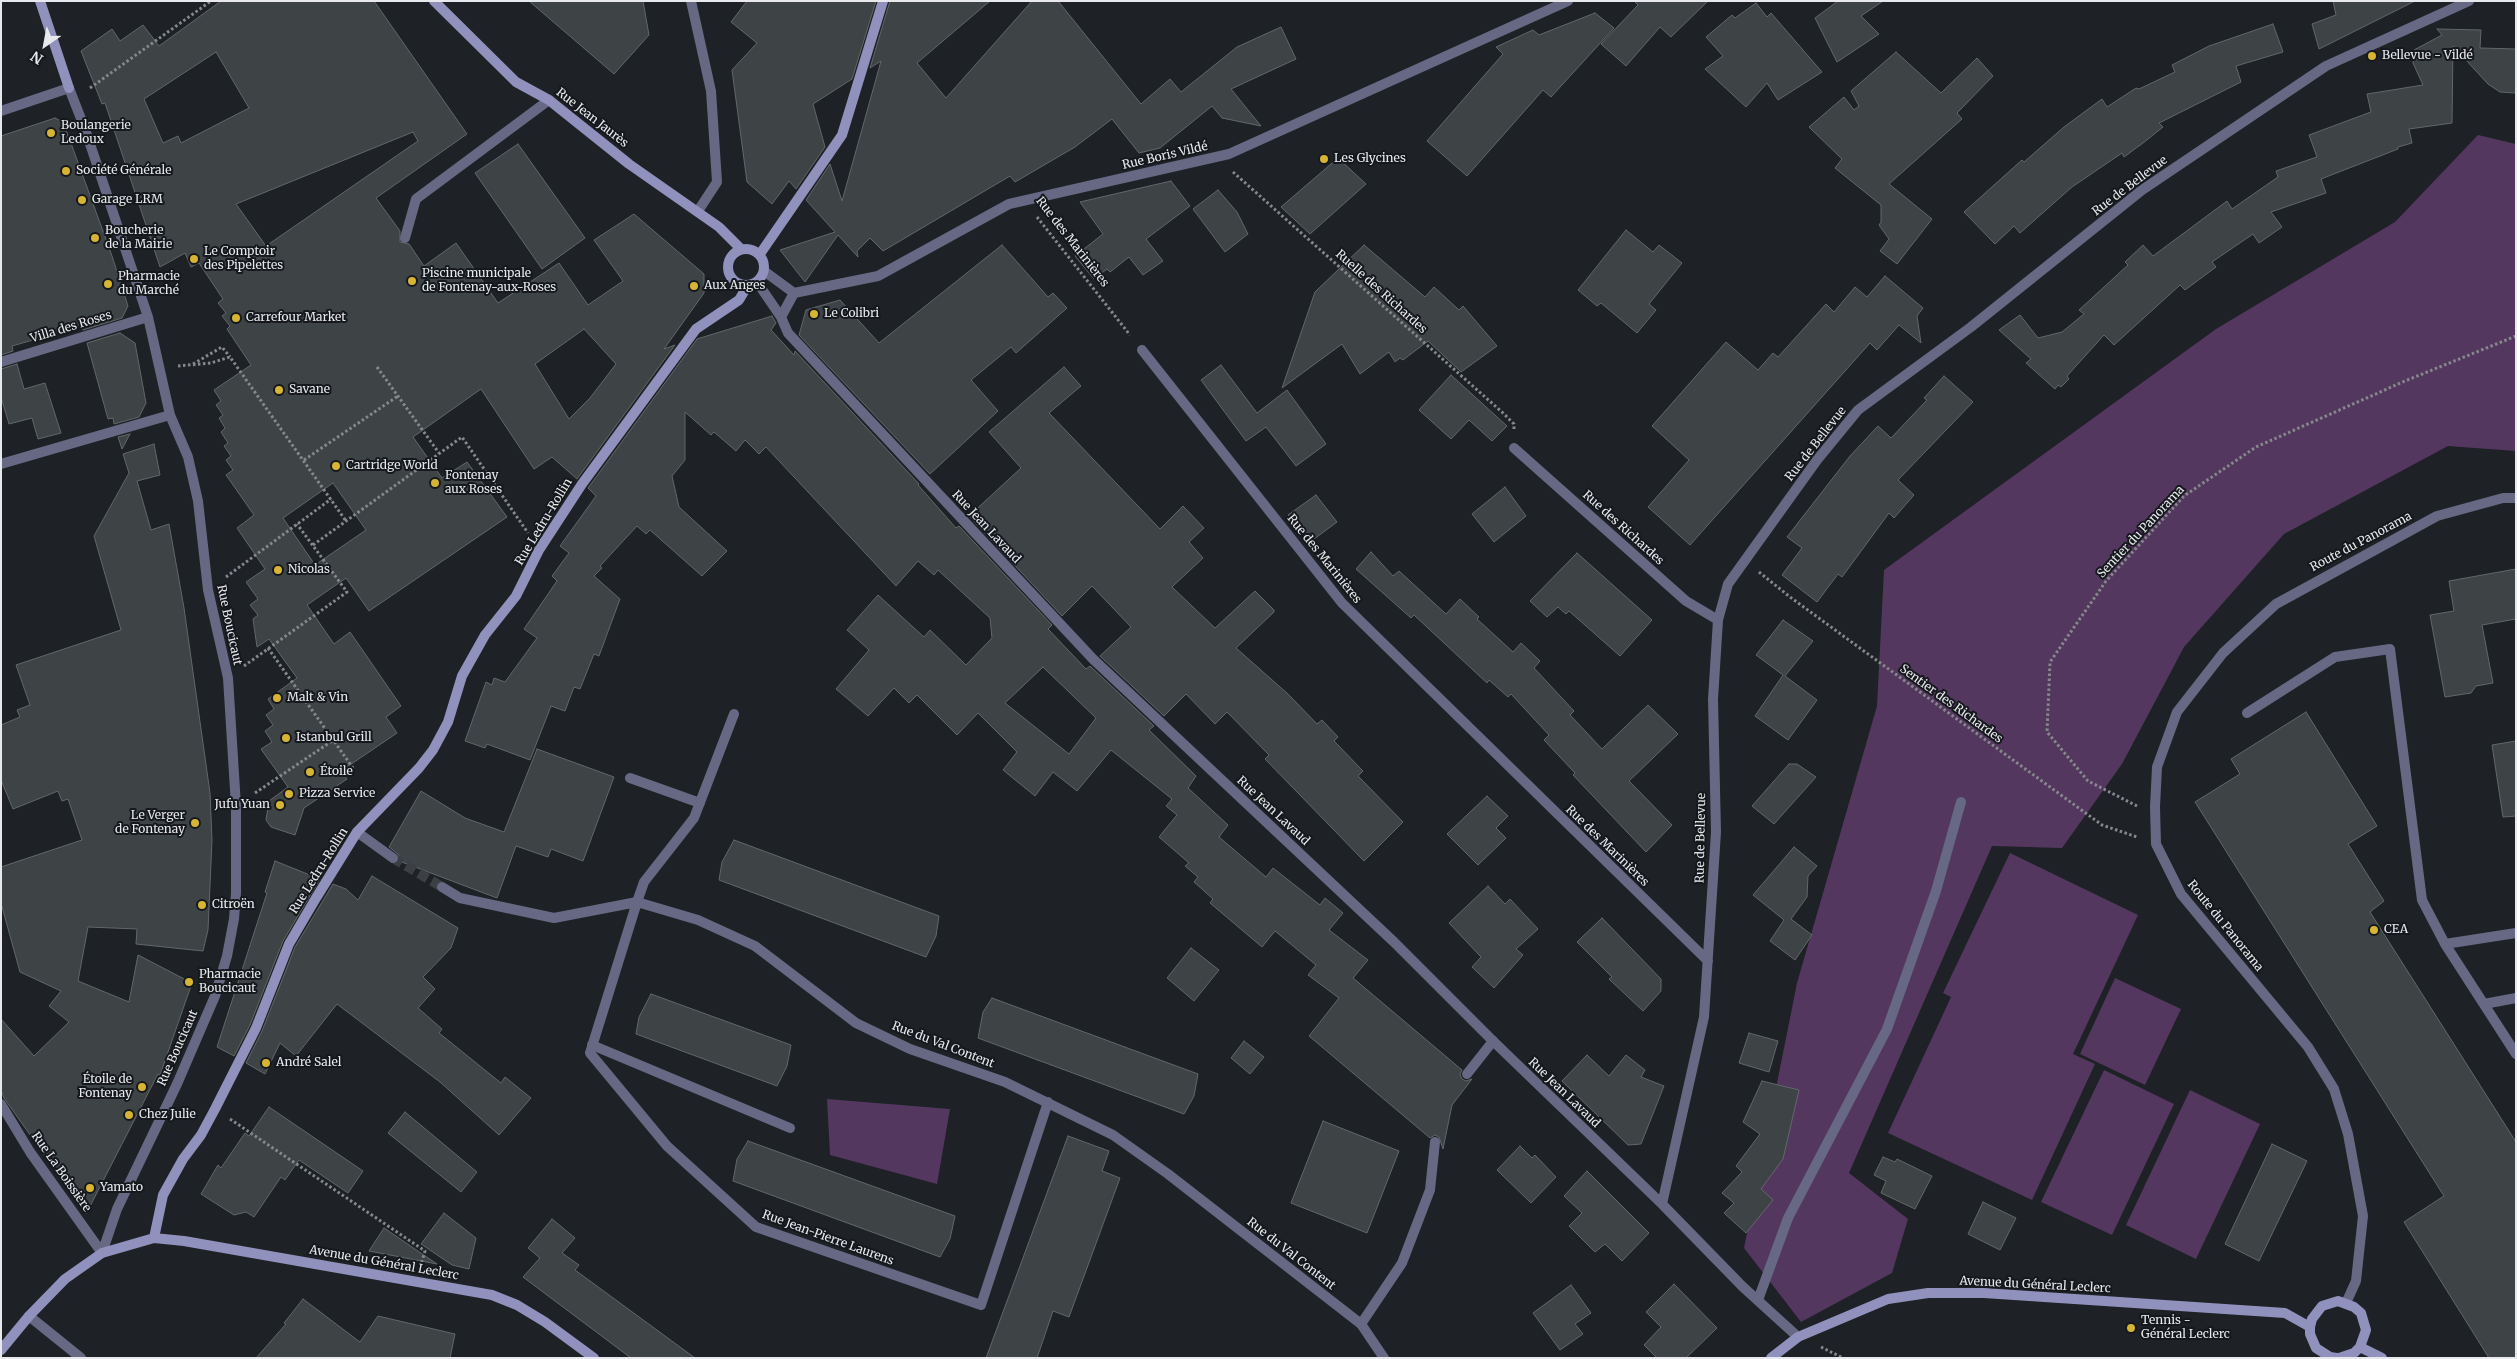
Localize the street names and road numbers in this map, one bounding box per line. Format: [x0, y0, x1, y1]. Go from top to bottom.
street label: Rue Jean Jaurès [553, 85, 631, 151]
street label: Rue Boris Vildé [1121, 139, 1209, 173]
street label: Rue de Bellevue [2090, 153, 2170, 219]
street label: Rue des Marinières [1032, 194, 1112, 290]
street label: Ruelle des Richardes [1332, 247, 1430, 337]
street label: Villa des Roses [29, 308, 113, 346]
street label: Rue de Bellevue [1783, 404, 1849, 484]
street label: Rue Ledru-Rollin [512, 476, 576, 568]
street label: Sentier du Panorama [2095, 483, 2187, 581]
street label: Rue Jean Lavaud [949, 488, 1023, 566]
street label: Rue des Richardes [1579, 488, 1667, 568]
street label: Route du Panorama [2308, 509, 2414, 575]
street label: Rue des Marinières [1284, 512, 1364, 606]
street label: Rue Boucicaut [213, 583, 245, 667]
street label: Sentier des Richardes [1897, 662, 2005, 746]
street label: Rue Jean Lavaud [1234, 774, 1312, 848]
street label: Rue de Bellevue [1693, 793, 1709, 883]
street label: Rue des Marinières [1562, 803, 1652, 889]
street label: Rue Ledru-Rollin [287, 825, 351, 917]
street label: Route du Panorama [2184, 878, 2266, 974]
street label: Rue Boucicaut [155, 1008, 201, 1088]
street label: Rue du Val Content [890, 1019, 996, 1071]
street label: Rue Jean Lavaud [1525, 1055, 1603, 1131]
street label: Rue La Boissière [28, 1129, 94, 1215]
street label: Rue Jean-Pierre Laurens [760, 1207, 896, 1269]
street label: Rue du Val Content [1244, 1215, 1338, 1293]
street label: Avenue du Général Leclerc [308, 1243, 460, 1283]
street label: Avenue du Général Leclerc [1959, 1274, 2111, 1296]

